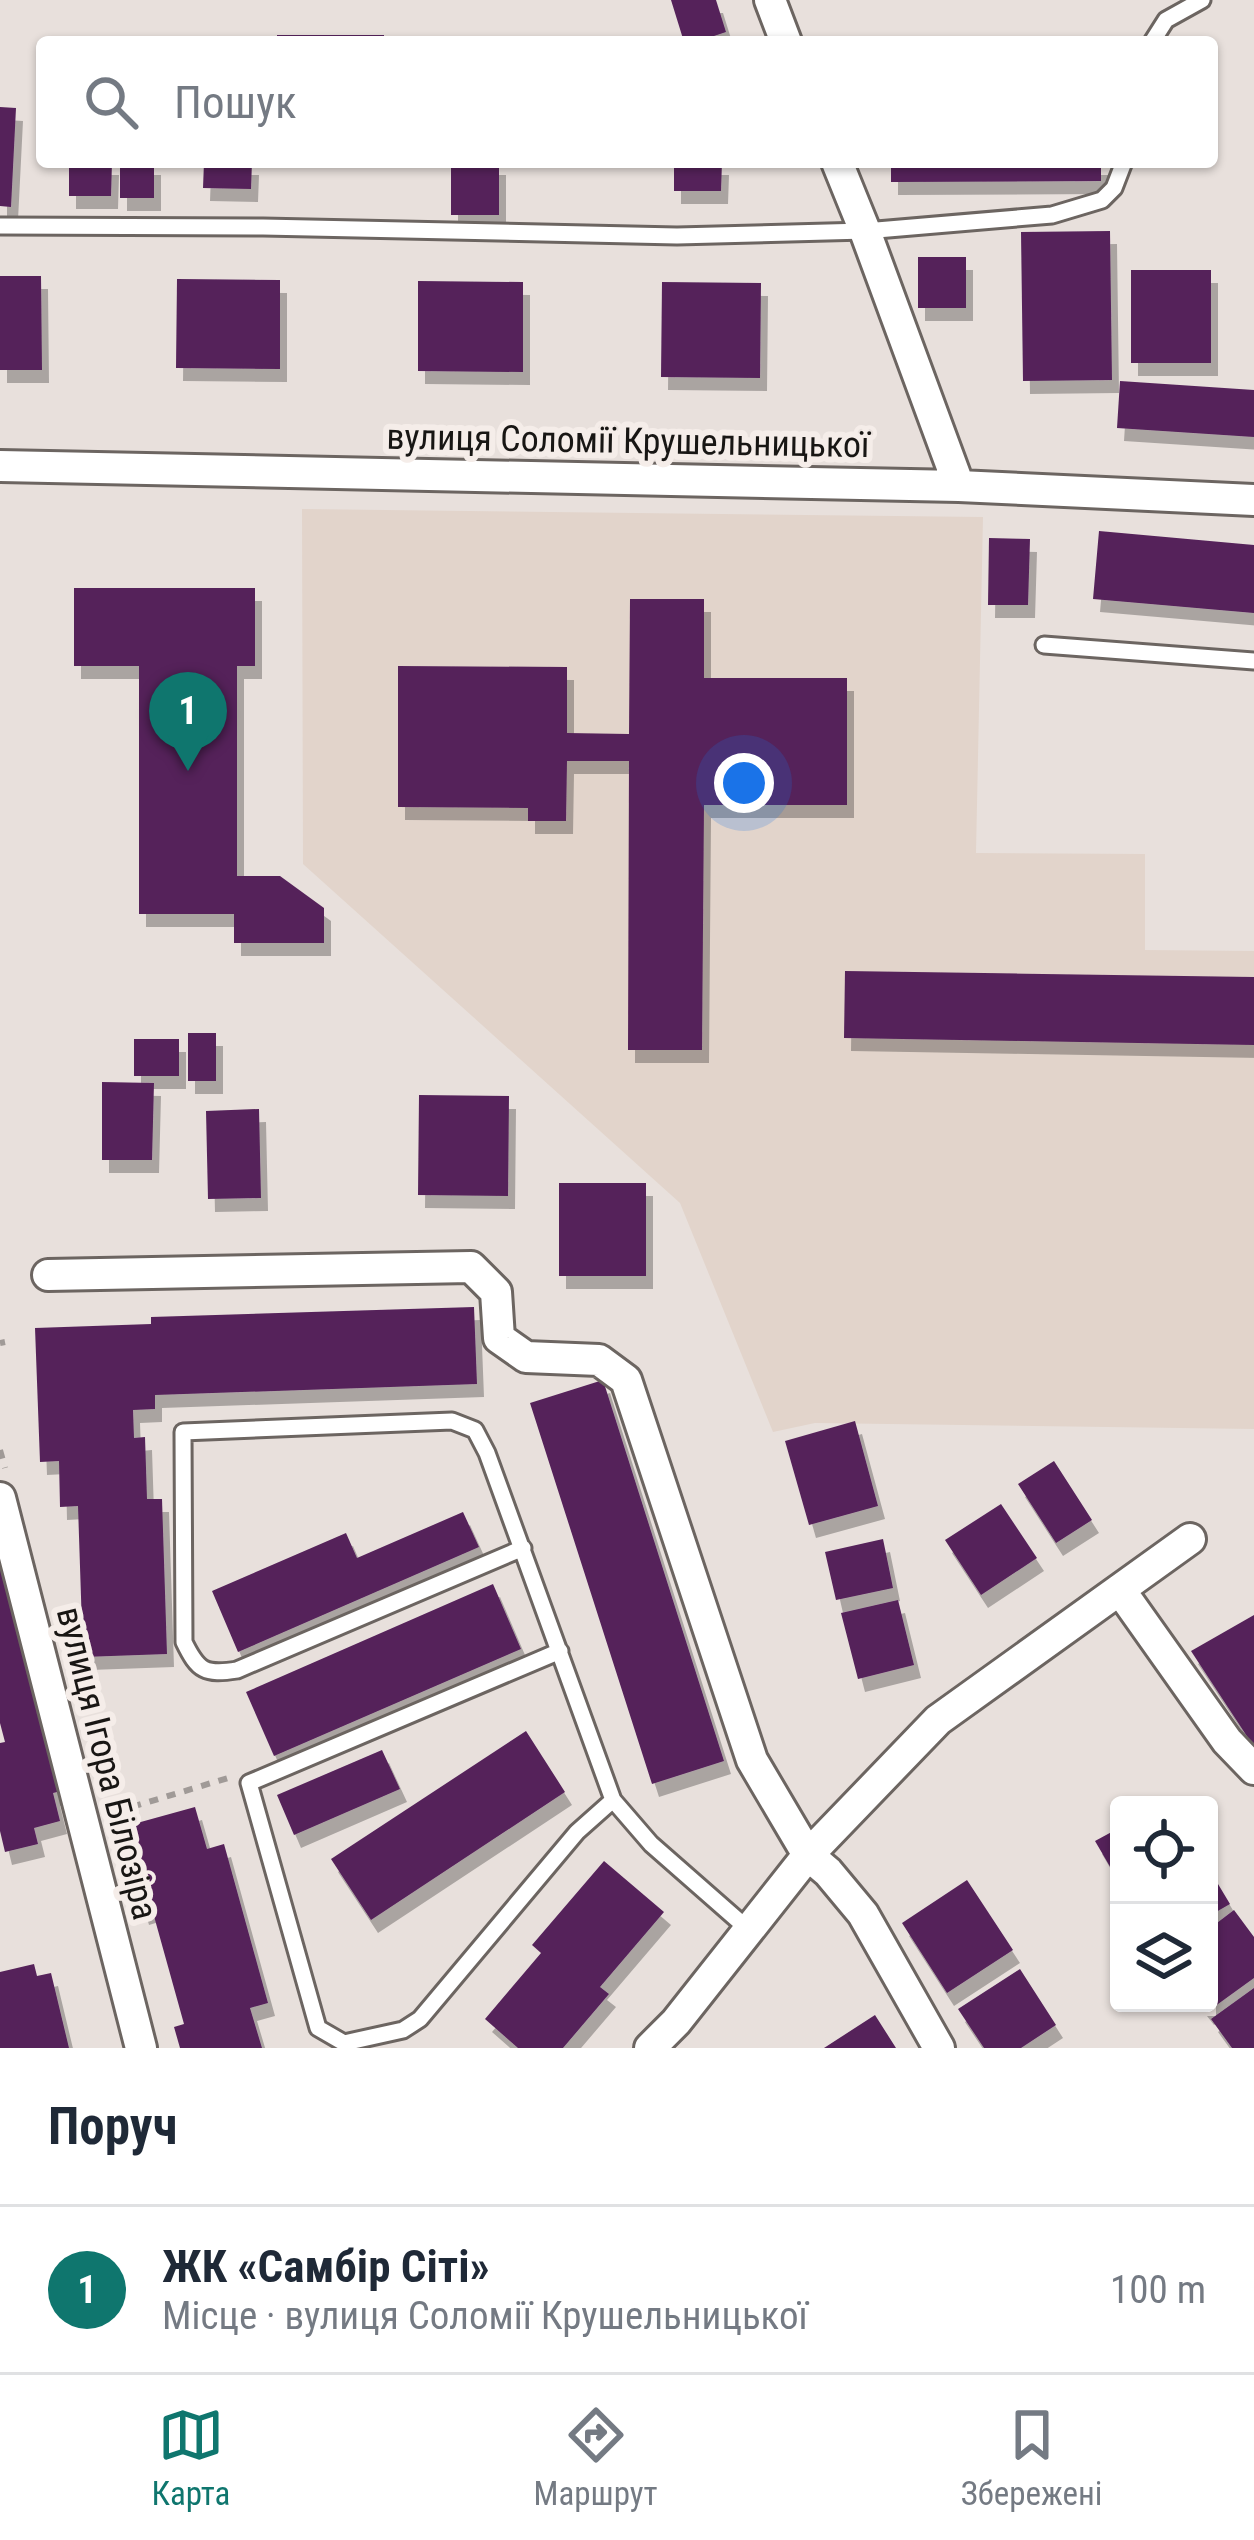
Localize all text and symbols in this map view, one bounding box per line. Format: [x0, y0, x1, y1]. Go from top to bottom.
search box [36, 36, 1218, 168]
icon: search [78, 69, 144, 135]
text: Пошук [174, 76, 297, 129]
street label: вулиця Соломії Крушельницької [386, 416, 871, 466]
pin: 1 [149, 672, 227, 771]
your location [714, 753, 774, 813]
street label: вулиця Ігора Білозіра [48, 1603, 166, 1924]
map controls [1110, 1796, 1218, 2012]
button: locate [1110, 1796, 1218, 1904]
button: layers [1110, 1904, 1218, 2012]
text: Поруч [48, 2097, 177, 2156]
text: ЖК «Самбір Сіті» [162, 2240, 490, 2293]
text: 1 [77, 2267, 97, 2313]
text: 100 m [1110, 2267, 1206, 2313]
text: Місце · вулиця Соломії Крушельницької [162, 2293, 808, 2339]
tab: Карта [152, 2402, 230, 2513]
tab: Маршрут [534, 2402, 658, 2513]
tab: Збережені [961, 2402, 1102, 2513]

